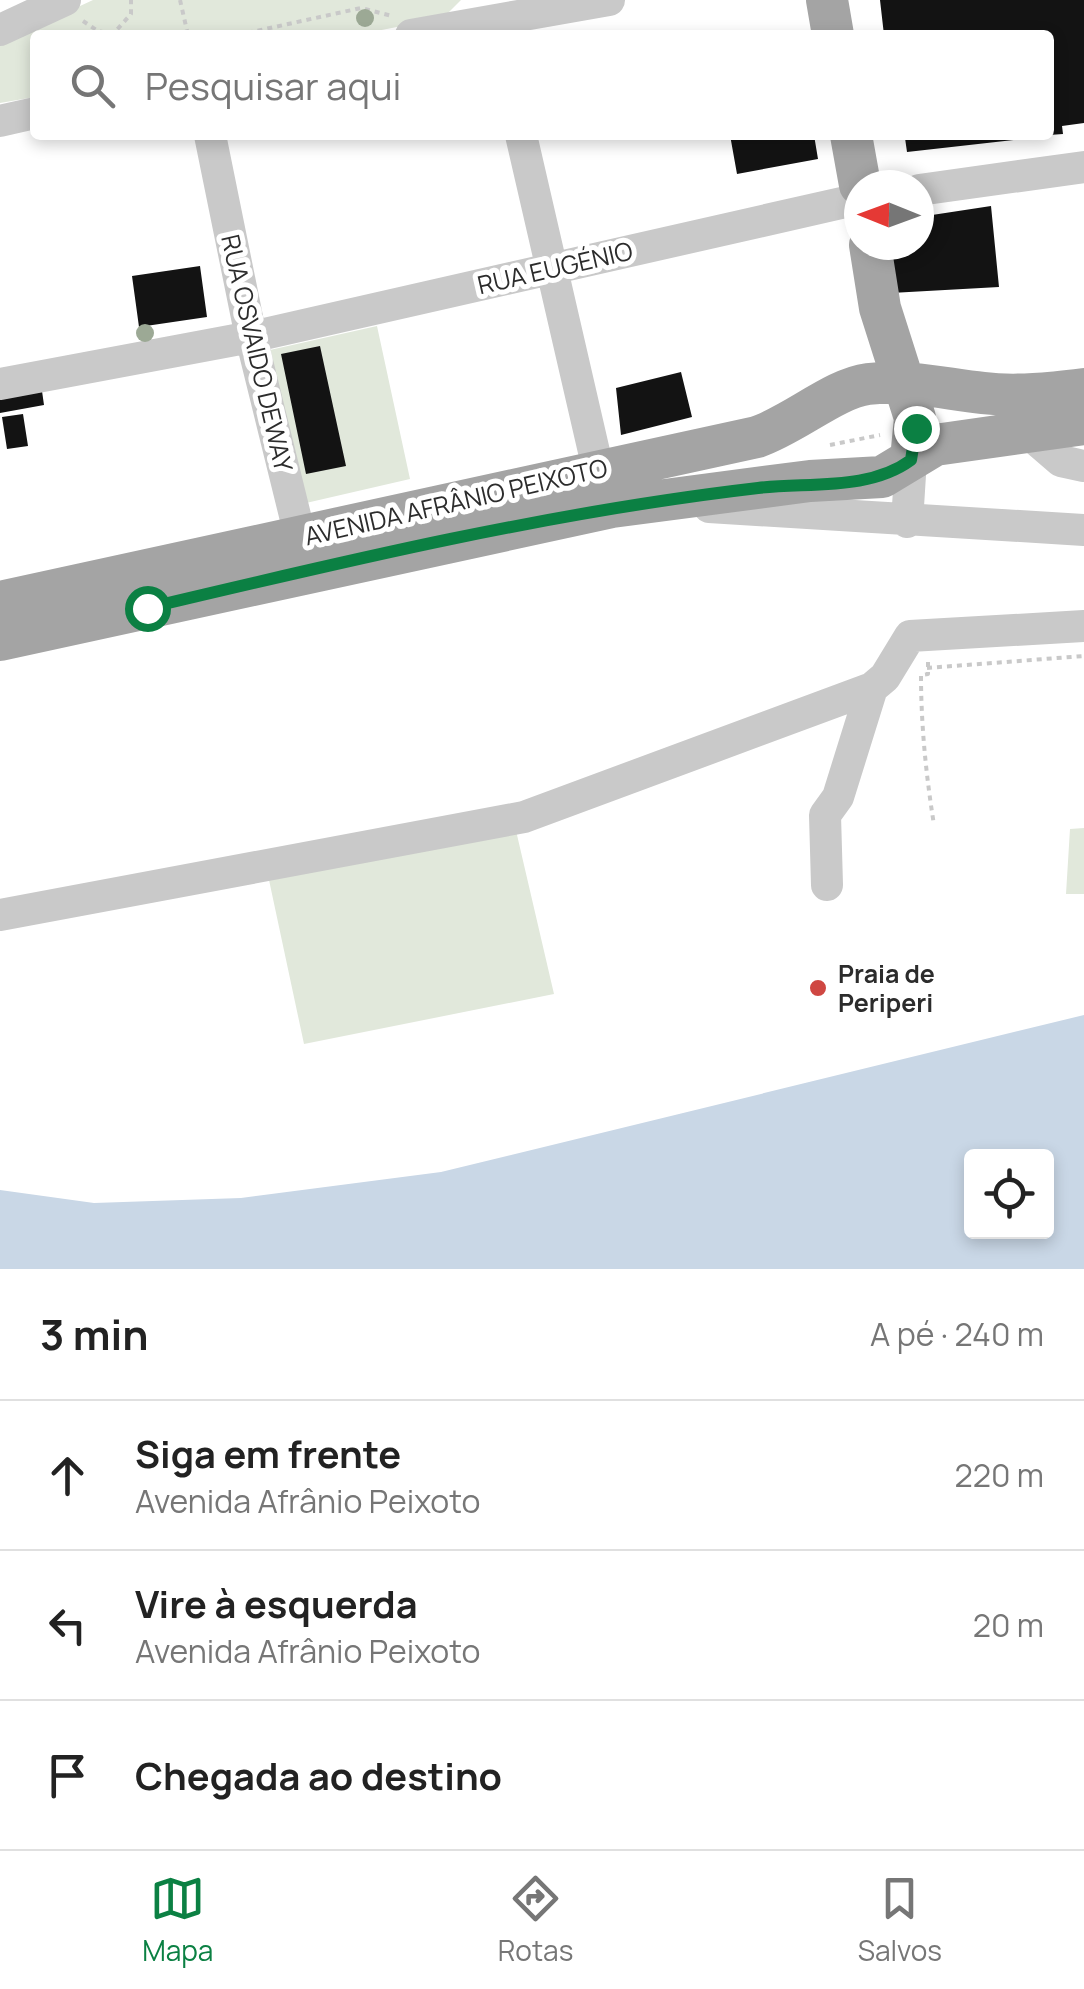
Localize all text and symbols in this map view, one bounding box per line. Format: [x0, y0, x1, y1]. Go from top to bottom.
search box [30, 30, 1054, 140]
icon: search [65, 58, 120, 113]
text: Pesquisar aqui [145, 59, 401, 111]
north arrow [844, 170, 934, 260]
street label: RUA OSVAIDO DEWAY [213, 231, 302, 475]
street label: RUA EUGÉNIO [474, 233, 636, 302]
route end [894, 406, 940, 452]
street label: AVENIDA AFRÂNIO PEIXOTO [301, 450, 611, 553]
route start [125, 586, 171, 632]
place label: Praia de Periperi [838, 956, 935, 1020]
marker: Praia de Periperi [807, 977, 829, 999]
map controls [964, 1149, 1054, 1239]
button: locate [964, 1149, 1054, 1239]
text: 3 min [40, 1305, 149, 1363]
text: A pé · 240 m [870, 1312, 1044, 1356]
text: Siga em frente [135, 1427, 401, 1479]
icon: ahead [40, 1448, 95, 1503]
text: 220 m [954, 1453, 1044, 1497]
text: Avenida Afrânio Peixoto [135, 1479, 480, 1523]
text: Vire à esquerda [135, 1577, 418, 1629]
icon: left [40, 1598, 95, 1653]
text: 20 m [973, 1603, 1044, 1647]
text: Avenida Afrânio Peixoto [135, 1629, 480, 1673]
icon: arrive [40, 1748, 95, 1803]
text: Chegada ao destino [135, 1749, 502, 1801]
tab: Mapa [142, 1871, 213, 1969]
tab: Rotas [498, 1871, 573, 1969]
tab: Salvos [858, 1871, 942, 1969]

